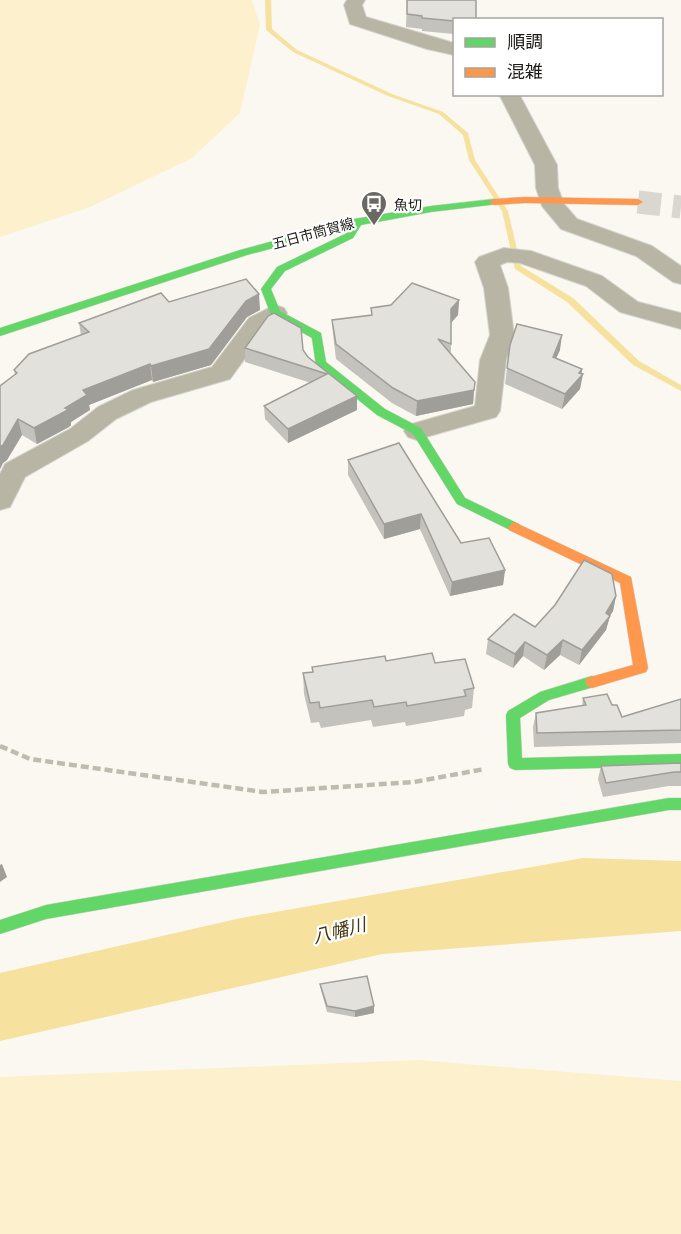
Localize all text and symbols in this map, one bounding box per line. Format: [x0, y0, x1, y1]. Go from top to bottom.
legend [453, 18, 663, 96]
text: 順調 [507, 30, 543, 52]
text: 混雑 [507, 60, 543, 82]
bus stop icon: 魚切 [359, 189, 389, 227]
place label: 魚切 [394, 196, 422, 213]
street label: 五日市筒賀線 [270, 214, 356, 252]
water label: 八幡川 [310, 912, 370, 947]

